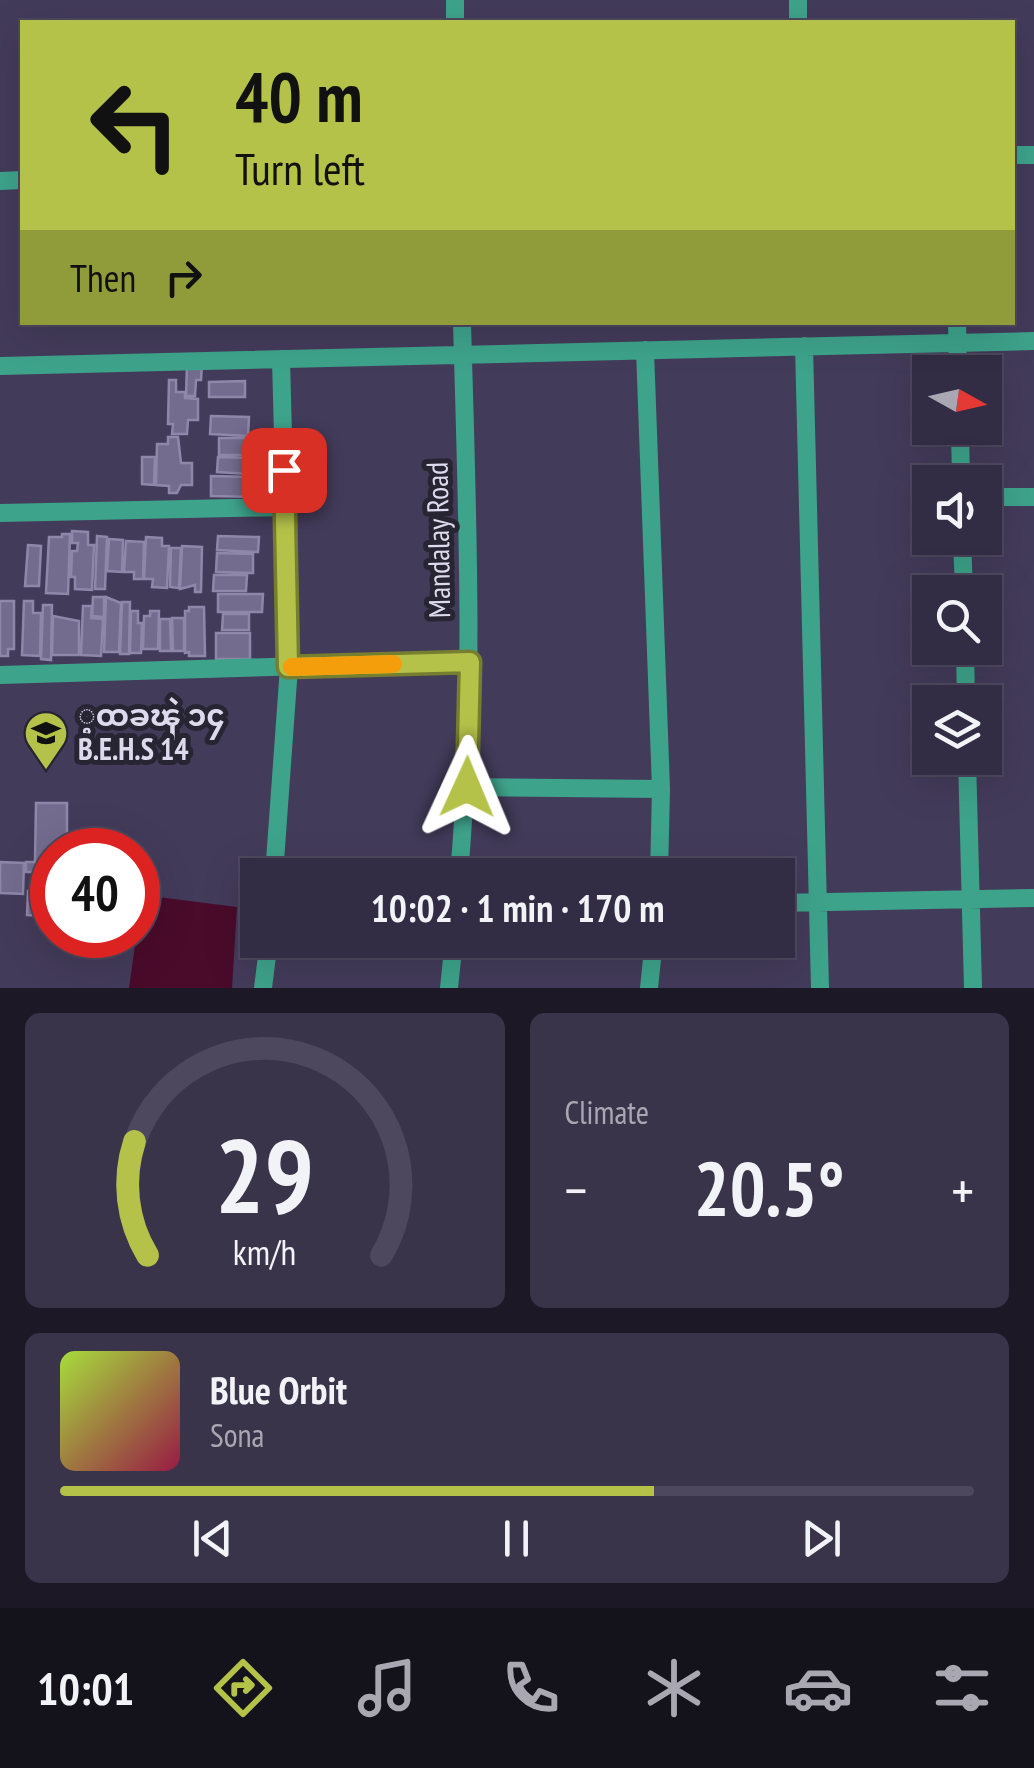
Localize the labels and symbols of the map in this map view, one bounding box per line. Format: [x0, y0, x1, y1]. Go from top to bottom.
north arrow [912, 355, 1002, 445]
pin [242, 428, 327, 513]
street label: Mandalay Road [417, 462, 458, 618]
place label: ့ထခၾဲ ၁၄ B.E.H.S 14 [78, 695, 225, 768]
school or university icon: ့ထခၾဲ ၁၄ B.E.H.S 14 [23, 710, 69, 771]
position arrow [415, 735, 519, 839]
speed limit sign: 40 [30, 828, 160, 958]

